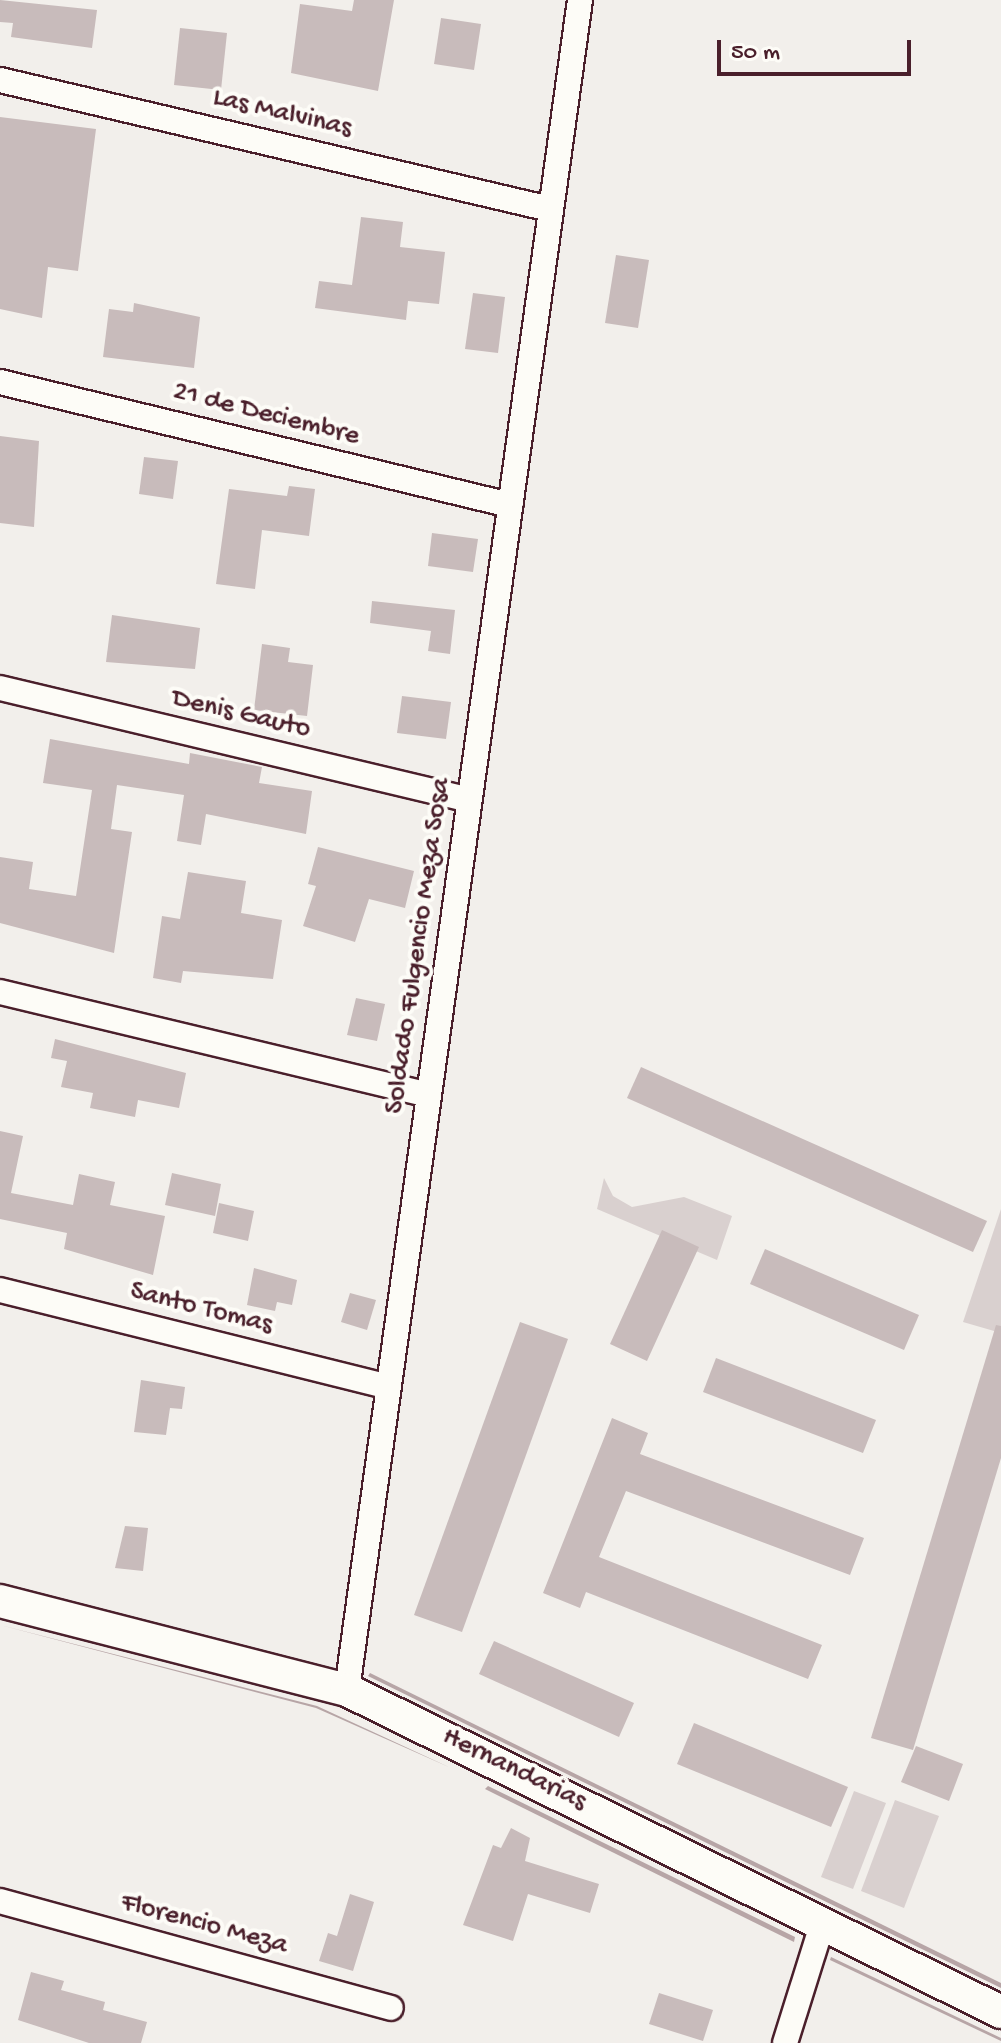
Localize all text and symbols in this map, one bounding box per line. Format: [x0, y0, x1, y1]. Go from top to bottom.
scale bar [721, 24, 915, 74]
text: 50 m [731, 39, 780, 68]
street label: Las Malvinas [209, 82, 355, 146]
street label: 21 de Deciembre [169, 376, 363, 454]
street label: Denis Gauto [168, 683, 314, 747]
street label: Soldado Fulgencio Meza Sosa [379, 776, 459, 1116]
street label: Santo Tomas [126, 1275, 276, 1343]
street label: Hernandarias [436, 1721, 592, 1819]
street label: Florencio Meza [117, 1887, 291, 1963]

